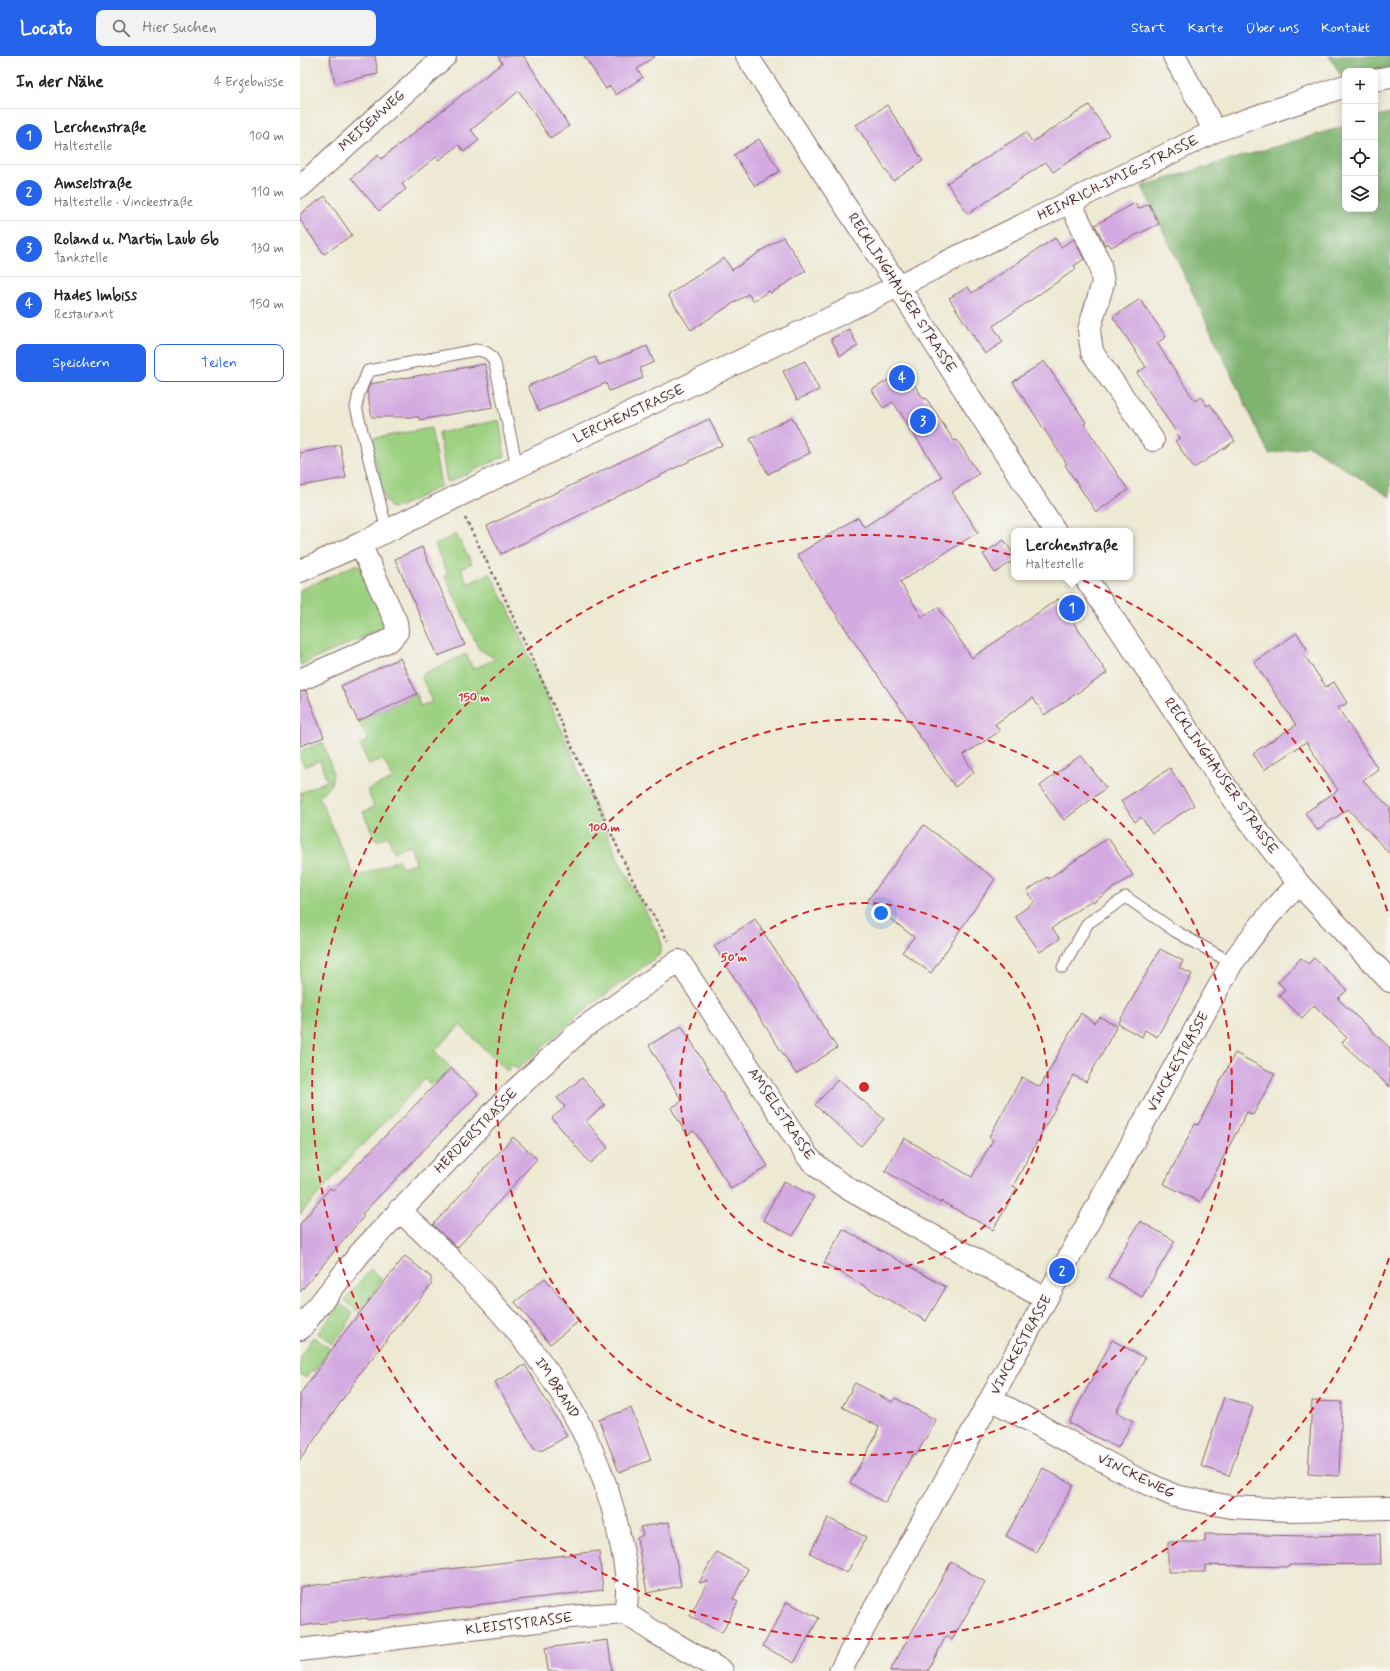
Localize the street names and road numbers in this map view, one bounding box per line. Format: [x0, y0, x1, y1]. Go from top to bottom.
street label: MEISENWEG [335, 87, 409, 155]
street label: HEINRICH-IMIG-STRASSE [1035, 131, 1201, 225]
street label: RECKLINGHAUSER STRASSE [844, 210, 961, 376]
street label: LERCHENSTRASSE [571, 380, 687, 448]
street label: RECKLINGHAUSER STRASSE [1160, 694, 1282, 858]
street label: VINCKESTRASSE [1143, 1009, 1213, 1115]
street label: AMSELSTRASSE [744, 1064, 819, 1164]
street label: HERDERSTRASSE [431, 1084, 521, 1178]
street label: VINCKESTRASSE [986, 1292, 1056, 1398]
street label: IM BRAND [531, 1354, 583, 1422]
street label: VINCKEWEG [1094, 1449, 1178, 1503]
street label: KLEISTSTRASSE [464, 1608, 574, 1640]

